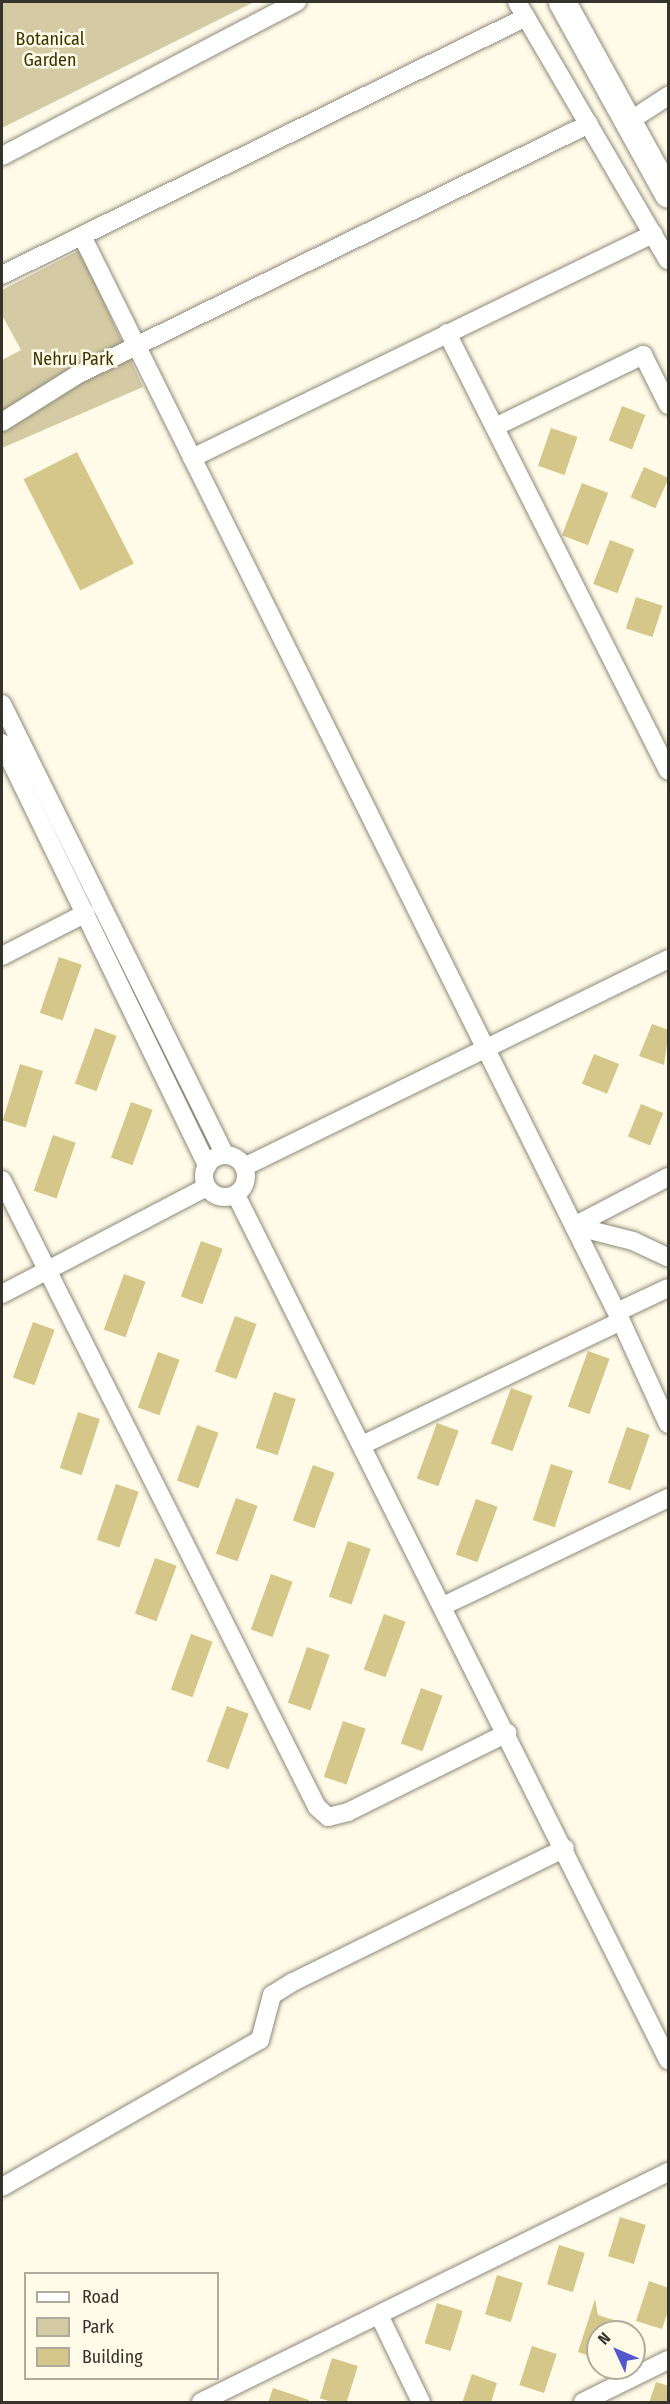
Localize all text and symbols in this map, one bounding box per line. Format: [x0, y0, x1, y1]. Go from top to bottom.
park label: Botanical Garden [16, 29, 84, 72]
park label: Nehru Park [32, 348, 114, 370]
legend [24, 2272, 219, 2380]
text: Road [82, 2286, 119, 2308]
text: Park [82, 2316, 114, 2338]
north arrow [586, 2320, 646, 2380]
text: N [594, 2328, 614, 2349]
text: Building [82, 2346, 143, 2368]

